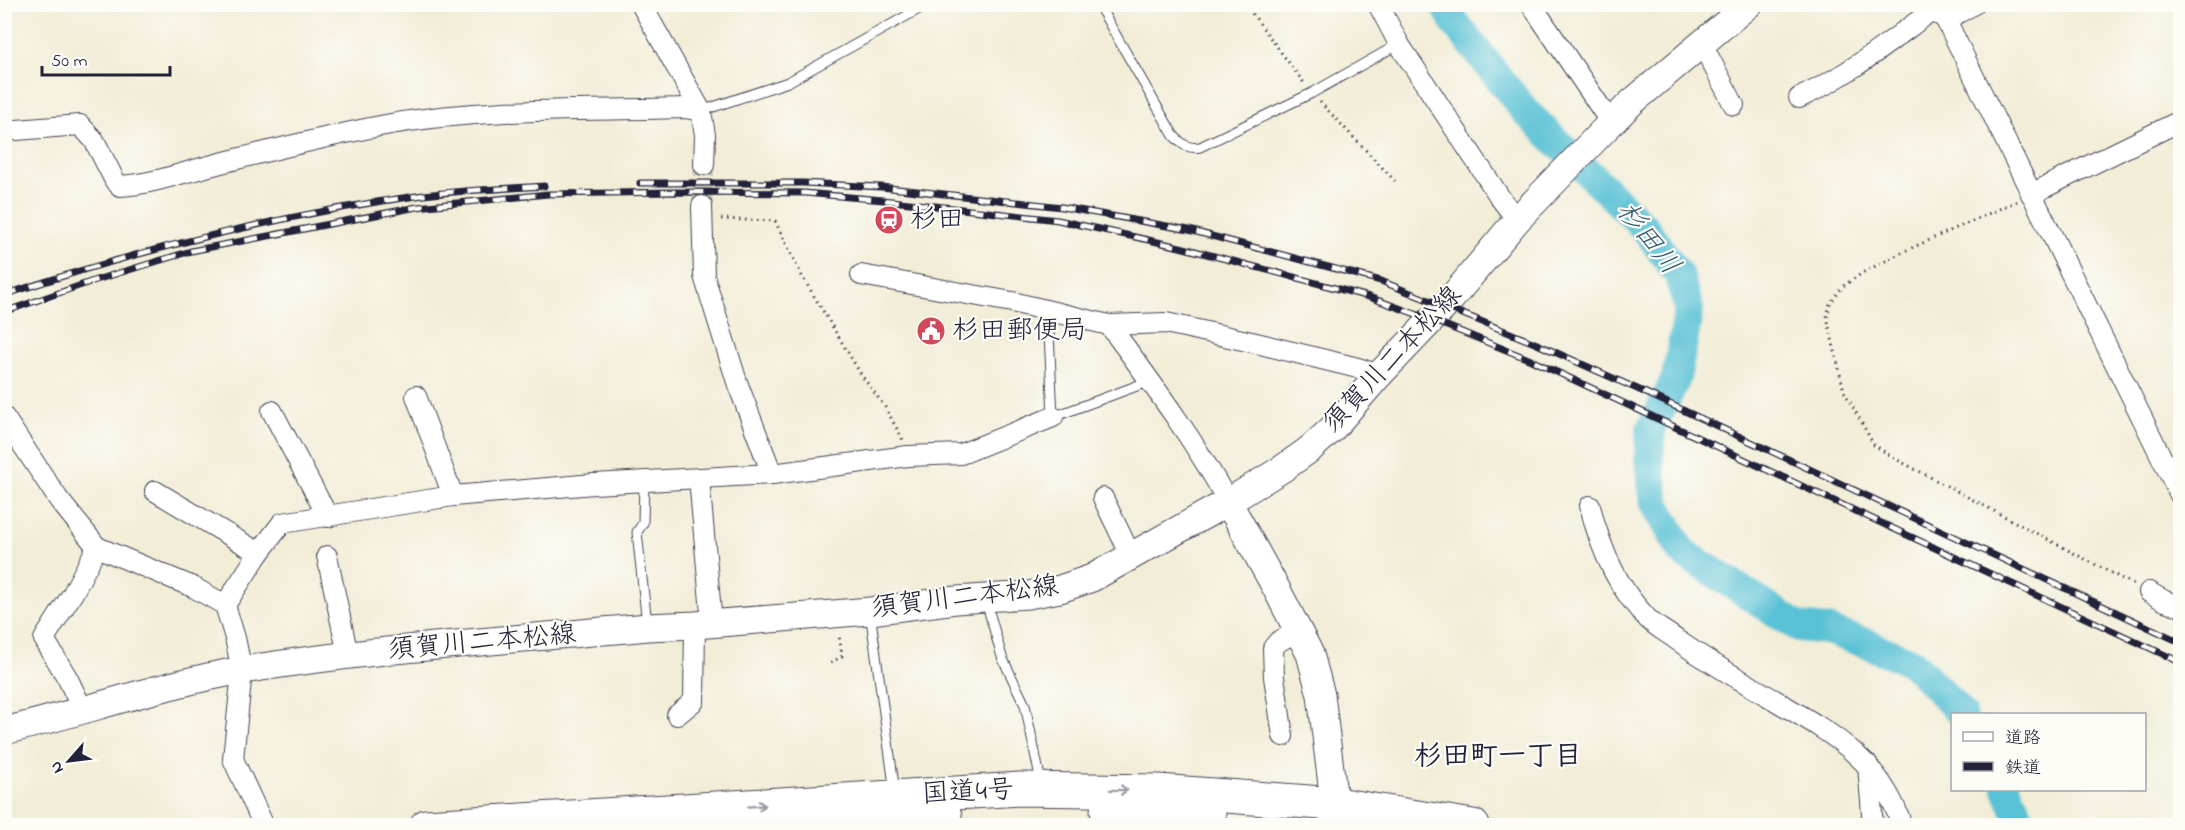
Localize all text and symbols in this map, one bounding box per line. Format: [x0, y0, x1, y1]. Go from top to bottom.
scale bar [42, 39, 170, 77]
text: 50 m [51, 49, 88, 75]
water label: 杉田川 [1605, 193, 1689, 285]
place label: 杉田 [910, 201, 964, 240]
station icon: 杉田 [873, 204, 905, 236]
street label: 須賀川二本松線 [1314, 278, 1472, 442]
place label: 杉田郵便局 [952, 312, 1087, 351]
public building icon: 杉田郵便局 [915, 315, 947, 347]
street label: 須賀川二本松線 [869, 567, 1061, 629]
street label: 須賀川二本松線 [386, 615, 578, 671]
legend [1951, 713, 2146, 791]
text: 道路 [2005, 726, 2041, 752]
north arrow [39, 731, 99, 791]
district label: 杉田町一丁目 [1414, 737, 1582, 778]
text: 鉄道 [2005, 756, 2041, 782]
text: N [44, 757, 71, 778]
street label: 国道4号 [921, 771, 1015, 815]
one-way arrow [1109, 784, 1129, 796]
one-way arrow [746, 800, 766, 811]

